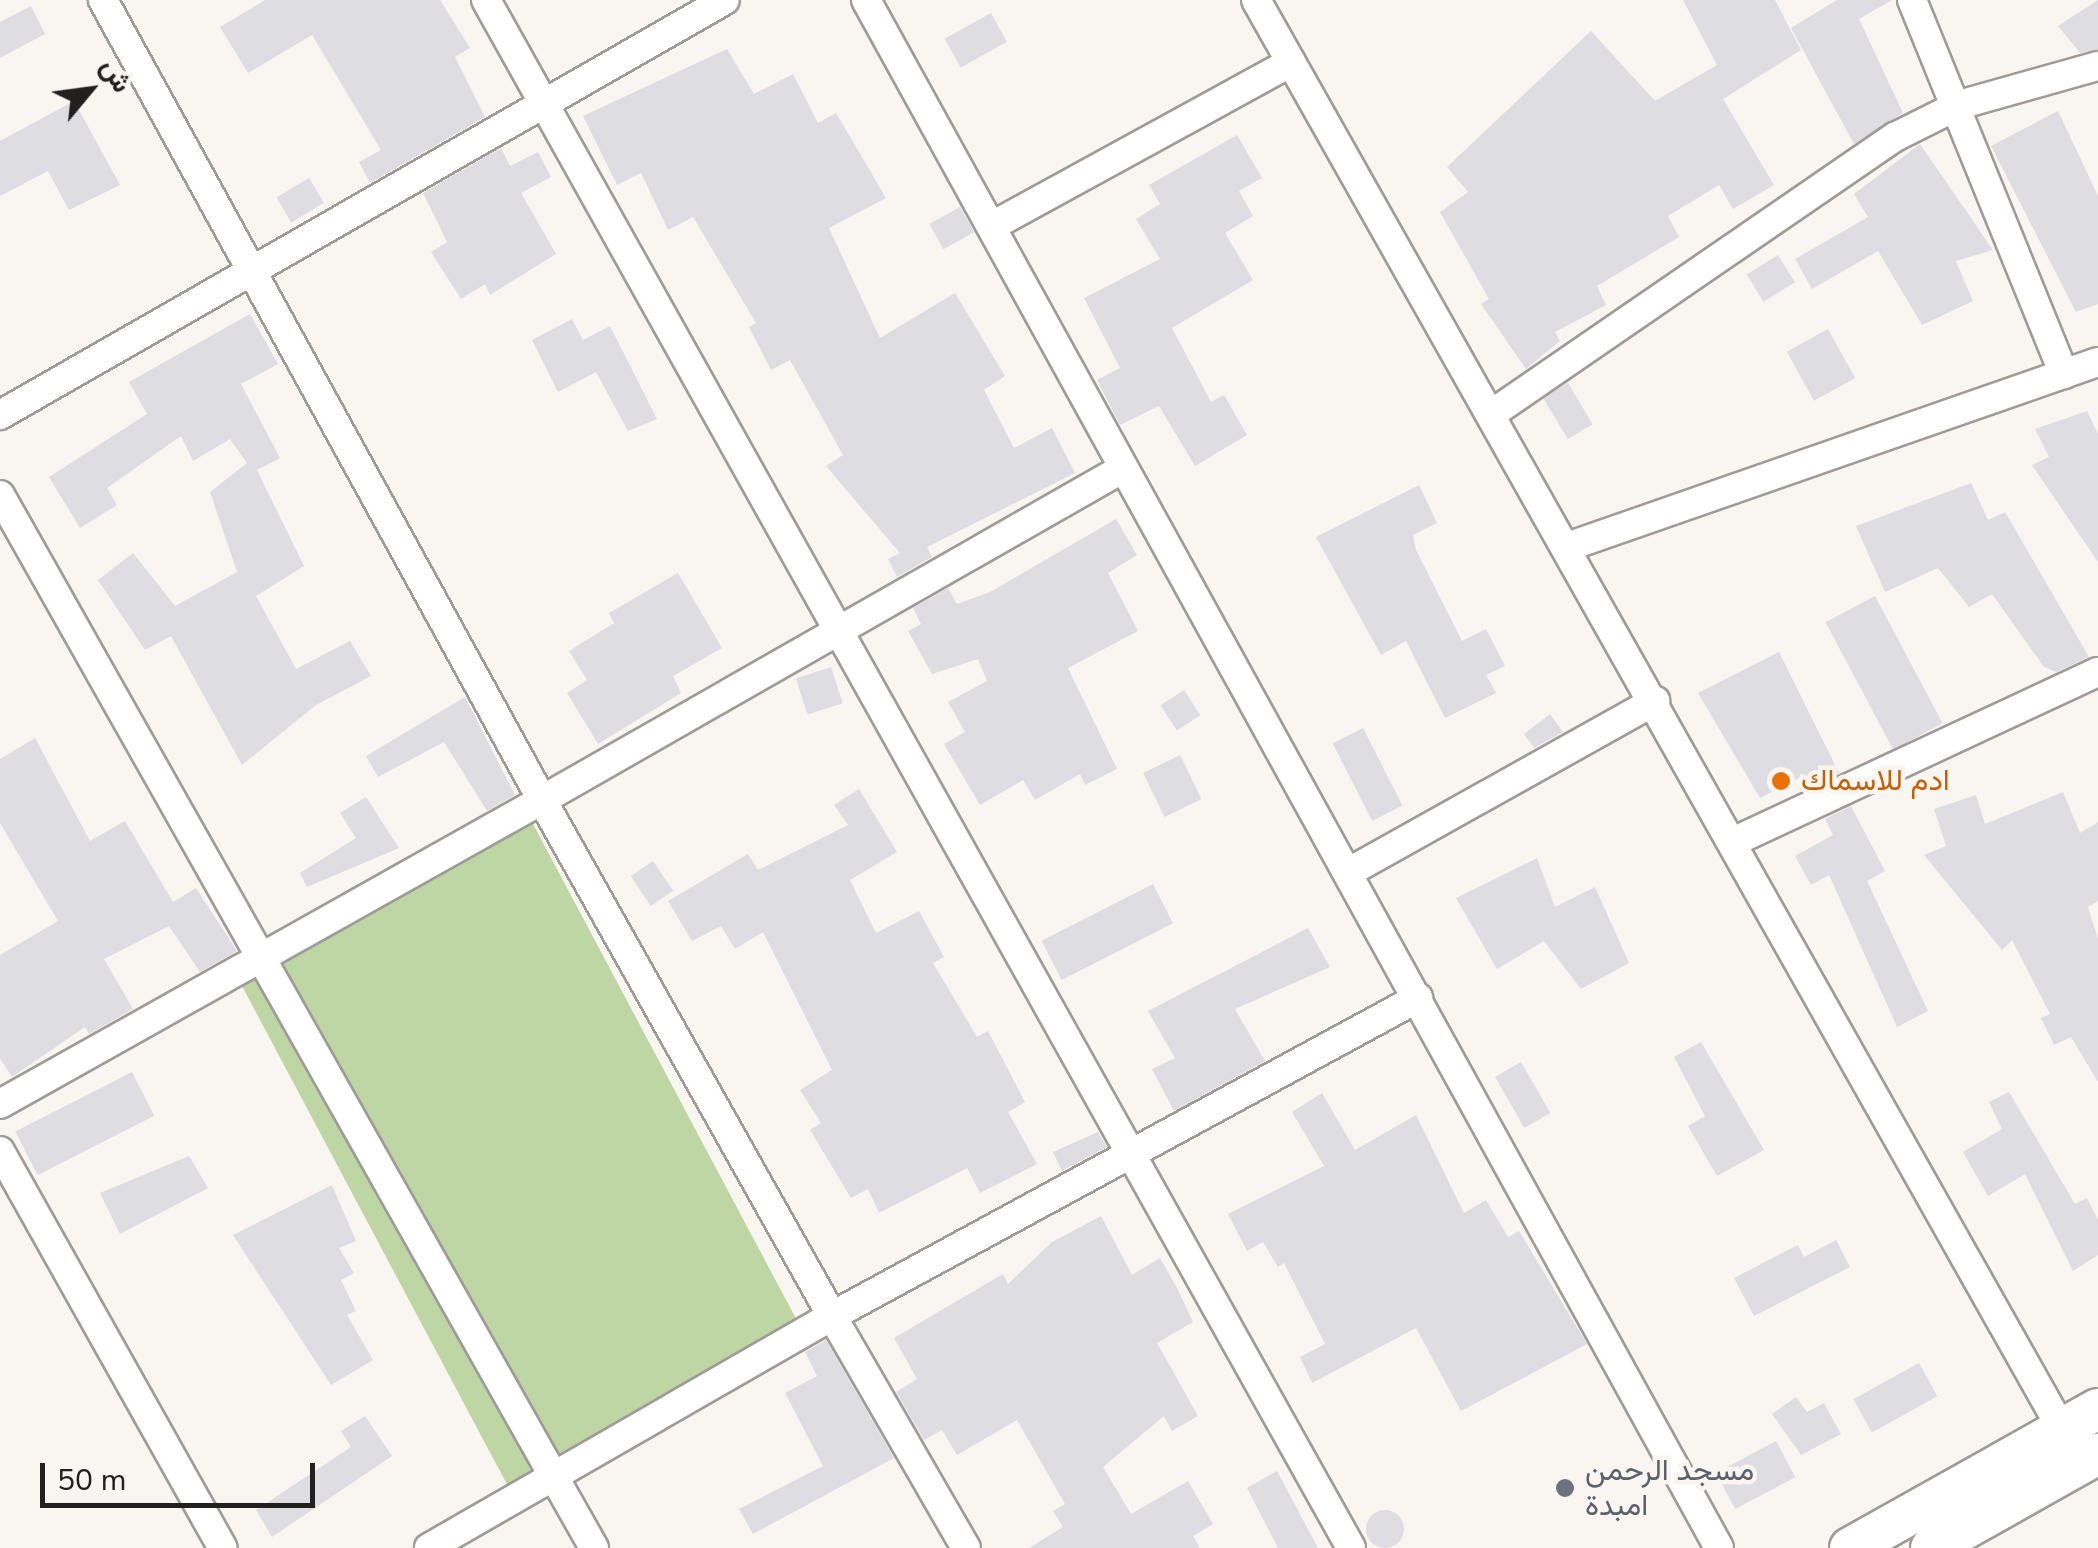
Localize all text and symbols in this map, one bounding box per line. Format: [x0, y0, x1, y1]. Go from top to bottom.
north arrow [40, 40, 140, 140]
text: ش [91, 52, 141, 99]
place label: ادم للاسماك [1801, 763, 1950, 799]
marker: ادم للاسماك [1770, 770, 1792, 792]
scale bar [45, 1443, 320, 1505]
place label: مسجد الرحمن امبدة [1585, 1453, 1754, 1524]
text: 50 m [57, 1460, 126, 1501]
marker: مسجد الرحمن امبدة [1554, 1477, 1576, 1499]

